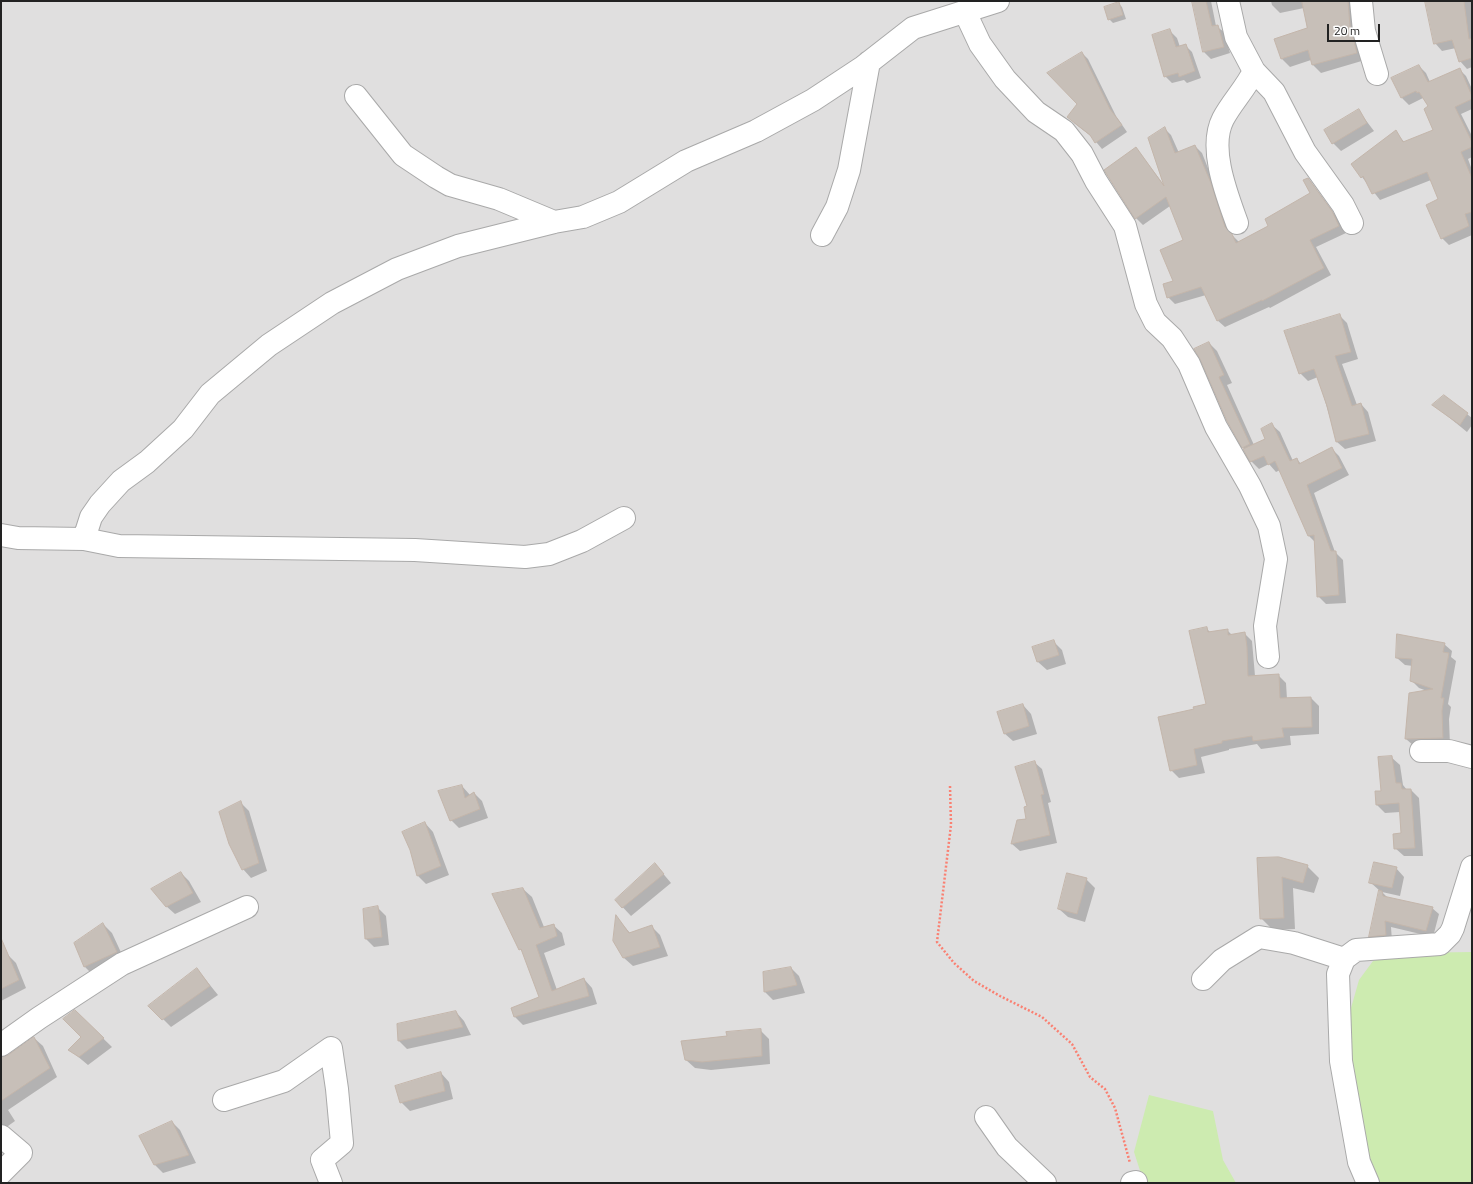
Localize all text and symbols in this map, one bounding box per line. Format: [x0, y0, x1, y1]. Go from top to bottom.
scale bar [1329, 16, 1382, 42]
text: 20 m [1334, 21, 1360, 40]

